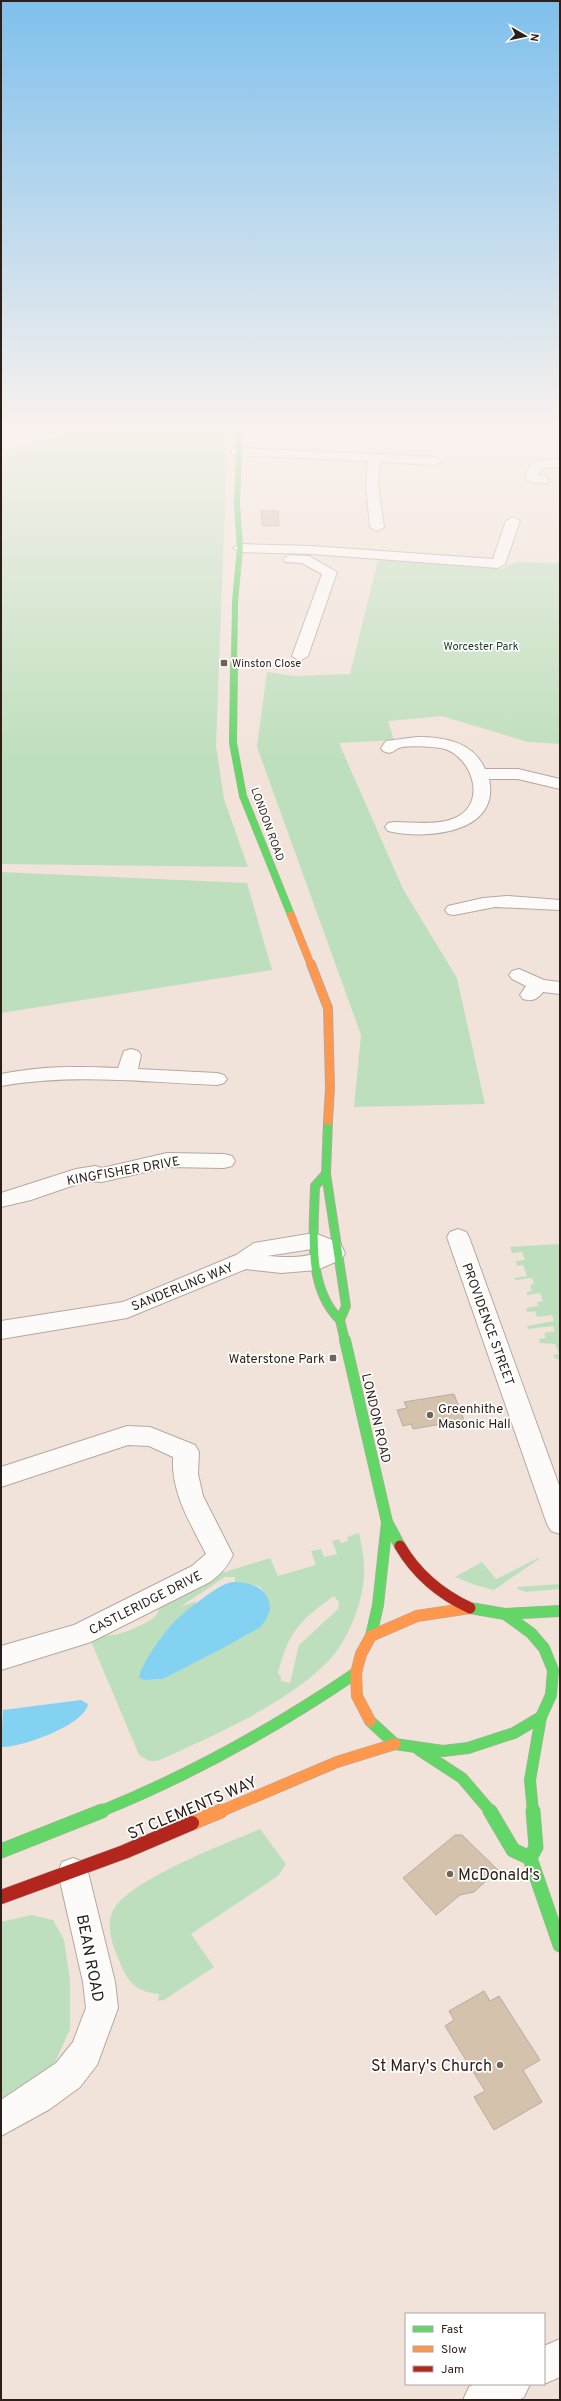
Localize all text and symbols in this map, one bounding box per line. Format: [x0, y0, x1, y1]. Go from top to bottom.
north arrow [505, 16, 545, 56]
text: N [526, 32, 541, 42]
park label: Worcester Park [443, 640, 519, 654]
place label: Winston Close [232, 657, 301, 671]
marker: Winston Close [219, 658, 229, 668]
street label: LONDON ROAD [247, 786, 287, 863]
street label: KINGFISHER DRIVE [66, 1154, 181, 1190]
street label: SANDERLING WAY [129, 1260, 236, 1316]
street label: PROVIDENCE STREET [457, 1261, 517, 1388]
place label: Waterstone Park [229, 1352, 325, 1368]
marker: Waterstone Park [328, 1353, 338, 1363]
street label: LONDON ROAD [357, 1372, 393, 1465]
place label: Greenhithe Masonic Hall [438, 1402, 511, 1433]
marker: Greenhithe Masonic Hall [425, 1410, 435, 1420]
street label: CASTLERIDGE DRIVE [87, 1568, 205, 1639]
street label: ST CLEMENTS WAY [125, 1773, 260, 1845]
place label: McDonald's [458, 1866, 540, 1886]
marker: McDonald's [445, 1869, 455, 1879]
street label: BEAN ROAD [71, 1913, 107, 2004]
place label: St Mary's Church [371, 2057, 492, 2077]
marker: St Mary's Church [495, 2060, 505, 2070]
legend [405, 2313, 545, 2385]
text: Fast [441, 2322, 463, 2338]
text: Slow [441, 2342, 467, 2358]
text: Jam [441, 2362, 464, 2378]

